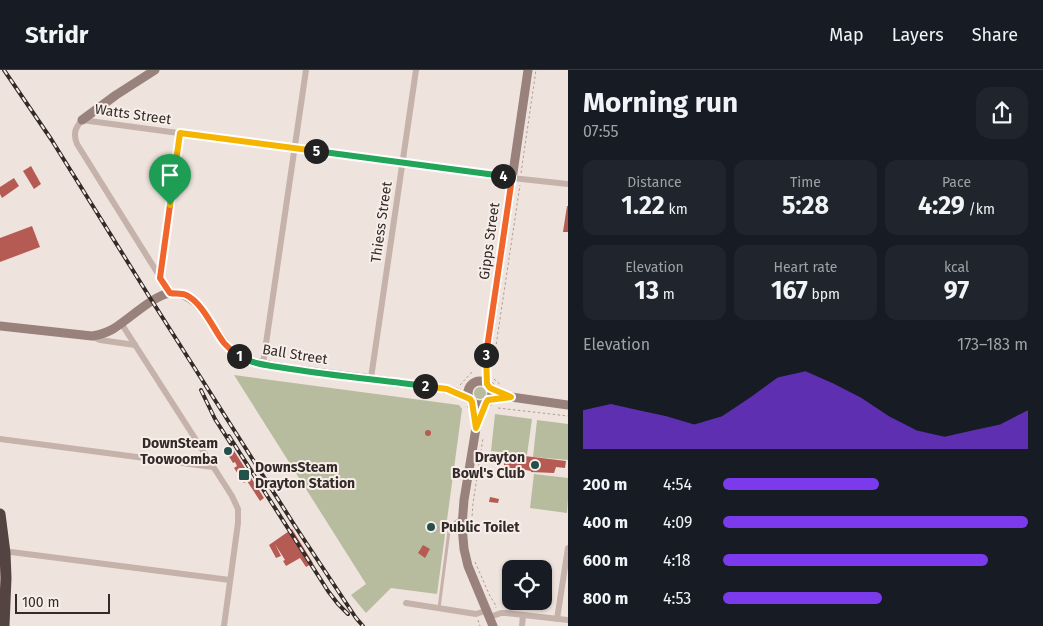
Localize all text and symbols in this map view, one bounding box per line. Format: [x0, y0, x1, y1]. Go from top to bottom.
text: Stridr [25, 21, 88, 49]
text: Map [829, 24, 864, 46]
text: Layers [892, 24, 944, 46]
text: Share [972, 24, 1018, 46]
text: Morning run [583, 86, 738, 119]
button: share [976, 87, 1028, 139]
street label: Watts Street [94, 101, 173, 128]
text: 07:55 [583, 122, 619, 141]
pin: 5 [304, 138, 328, 164]
text: 5 [313, 143, 320, 160]
pin [149, 154, 191, 205]
icon: arrive [156, 161, 184, 189]
pin: 4 [490, 164, 516, 188]
text: 4 [500, 168, 507, 185]
text: Distance [627, 174, 682, 191]
text: Time [790, 174, 821, 191]
text: Pace [942, 174, 971, 191]
street label: Thiess Street [367, 180, 396, 264]
text: 1.22 [621, 191, 665, 221]
text: 5:28 [782, 191, 829, 221]
text: 4:29 [918, 191, 965, 221]
street label: Gipps Street [476, 201, 503, 281]
text: km [665, 201, 688, 218]
text: /km [965, 201, 995, 218]
text: Elevation [625, 259, 684, 276]
text: Heart rate [774, 259, 837, 276]
text: kcal [944, 259, 969, 276]
text: 13 [634, 276, 659, 306]
text: 167 [771, 276, 808, 306]
text: 97 [944, 276, 969, 306]
text: m [659, 286, 675, 303]
text: bpm [808, 286, 840, 303]
text: Elevation [583, 335, 650, 354]
text: 173–183 m [957, 335, 1028, 354]
street label: Ball Street [261, 341, 330, 368]
pin: 3 [474, 342, 498, 368]
pin: 1 [226, 344, 252, 368]
text: 3 [483, 347, 490, 364]
text: 1 [236, 348, 243, 365]
pin: 2 [412, 374, 438, 398]
text: 2 [422, 378, 429, 395]
place label: DownSteam Toowoomba [140, 435, 218, 468]
marker: DownSteam Toowoomba [222, 445, 234, 457]
place label: Drayton Bowl's Club [452, 449, 525, 482]
place label: DownsSteam Drayton Station [255, 459, 355, 492]
marker: Drayton Bowl's Club [529, 459, 541, 471]
marker: DownsSteam Drayton Station [237, 468, 251, 482]
text: 200 m [583, 475, 627, 494]
text: 4:54 [663, 475, 692, 494]
text: 400 m [583, 513, 628, 532]
text: 4:09 [663, 513, 693, 532]
place label: Public Toilet [441, 519, 520, 536]
marker: Public Toilet [425, 521, 437, 533]
text: 600 m [583, 551, 628, 570]
text: 4:18 [663, 551, 690, 570]
map controls [502, 560, 552, 610]
button: locate [502, 560, 552, 610]
text: 800 m [583, 589, 628, 608]
text: 4:53 [663, 589, 691, 608]
scale bar [15, 591, 110, 614]
text: 100 m [22, 594, 59, 611]

